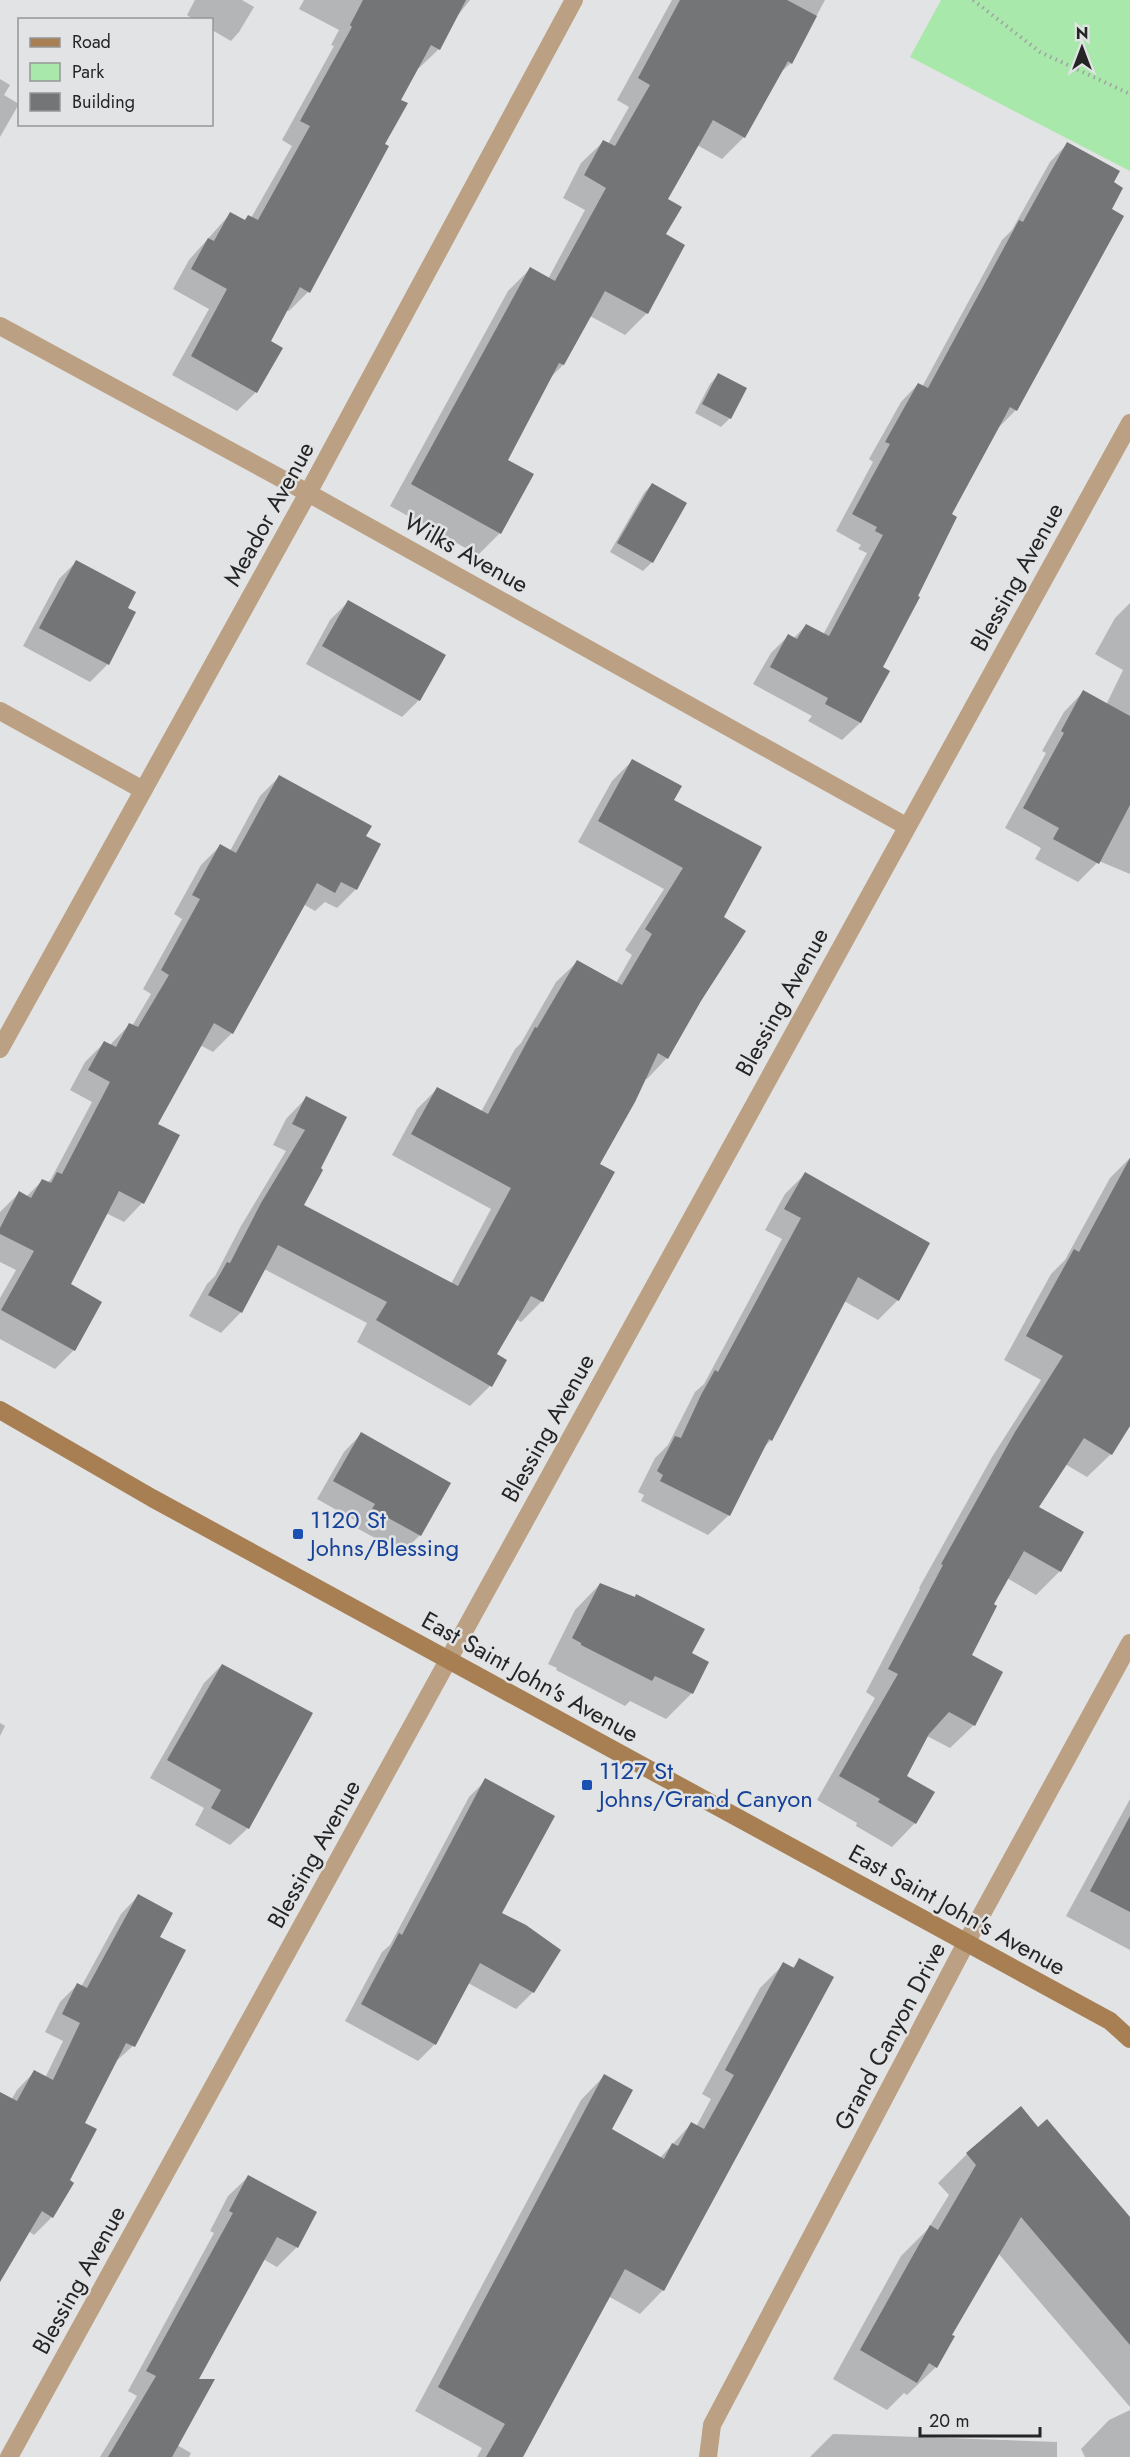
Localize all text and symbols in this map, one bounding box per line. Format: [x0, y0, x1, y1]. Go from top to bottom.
legend [18, 18, 213, 126]
north arrow [1052, 18, 1112, 78]
text: N [1076, 22, 1088, 45]
text: Road [72, 29, 111, 55]
text: Park [72, 59, 104, 85]
text: Building [72, 89, 135, 115]
street label: Meador Avenue [214, 435, 323, 592]
street label: Blessing Avenue [961, 496, 1072, 657]
street label: Wilks Avenue [398, 504, 535, 601]
street label: Blessing Avenue [726, 921, 837, 1082]
street label: Blessing Avenue [492, 1347, 603, 1508]
place label: 1120 St Johns/Blessing [307, 1502, 459, 1565]
marker: 1120 St Johns/Blessing [291, 1527, 305, 1541]
street label: East Saint John's Avenue [415, 1602, 645, 1751]
place label: 1127 St Johns/Grand Canyon [596, 1753, 813, 1816]
street label: Blessing Avenue [258, 1773, 369, 1934]
marker: 1127 St Johns/Grand Canyon [580, 1778, 594, 1792]
street label: East Saint John's Avenue [842, 1835, 1072, 1984]
street label: Grand Canyon Drive [825, 1935, 954, 2136]
street label: Blessing Avenue [23, 2199, 134, 2360]
scale bar [920, 2400, 1040, 2438]
text: 20 m [929, 2408, 969, 2434]

